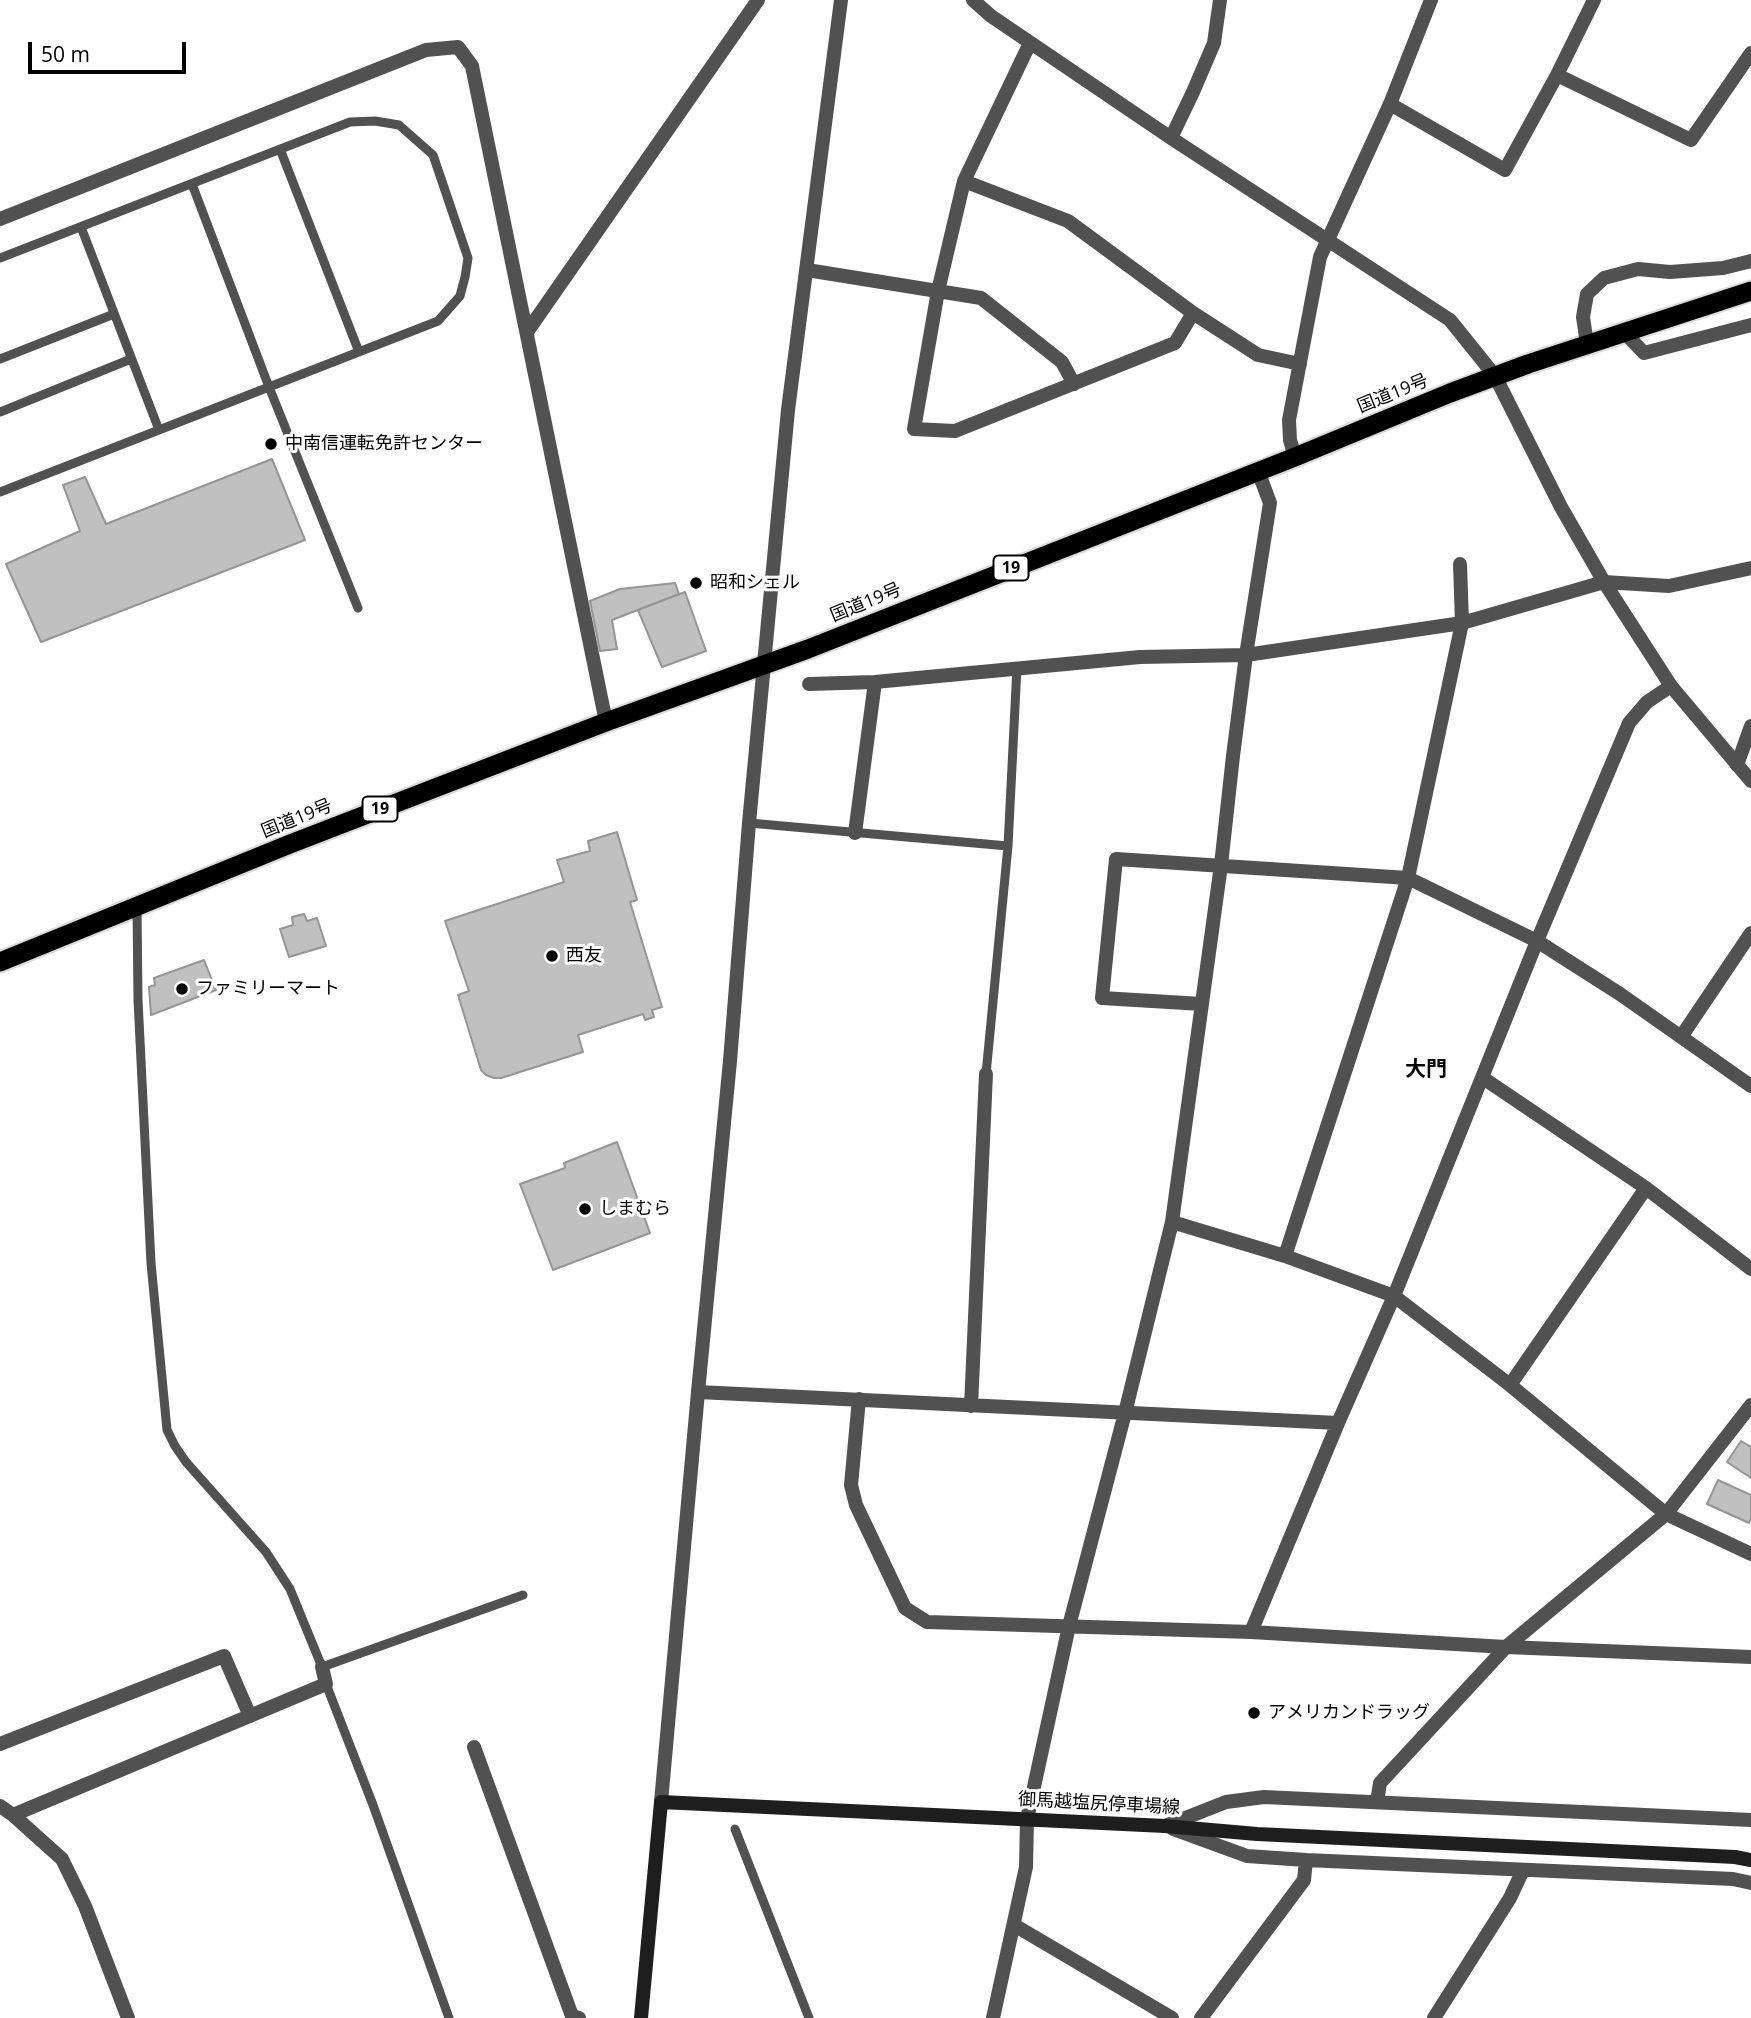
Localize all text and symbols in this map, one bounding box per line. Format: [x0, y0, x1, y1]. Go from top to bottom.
scale bar [32, 28, 189, 72]
text: 50 m [41, 40, 90, 68]
street label: 国道19号 [1354, 370, 1432, 418]
place label: 中南信運転免許センター [285, 433, 483, 455]
marker: 中南信運転免許センター [263, 436, 279, 452]
road number: 19 [993, 555, 1028, 580]
place label: 昭和シェル [710, 572, 800, 594]
marker: 昭和シェル [688, 575, 704, 591]
street label: 国道19号 [827, 579, 905, 627]
street label: 国道19号 [258, 795, 336, 843]
road number: 19 [362, 796, 398, 822]
place label: 西友 [566, 945, 602, 967]
marker: 西友 [544, 948, 560, 964]
place label: ファミリーマート [196, 978, 340, 1000]
marker: ファミリーマート [174, 981, 190, 997]
district label: 大門 [1405, 1057, 1447, 1083]
place label: しまむら [599, 1198, 671, 1220]
marker: しまむら [577, 1201, 593, 1217]
place label: アメリカンドラッグ [1268, 1702, 1430, 1724]
marker: アメリカンドラッグ [1246, 1705, 1262, 1721]
street label: 御馬越塩尻停車場線 [1018, 1789, 1180, 1819]

